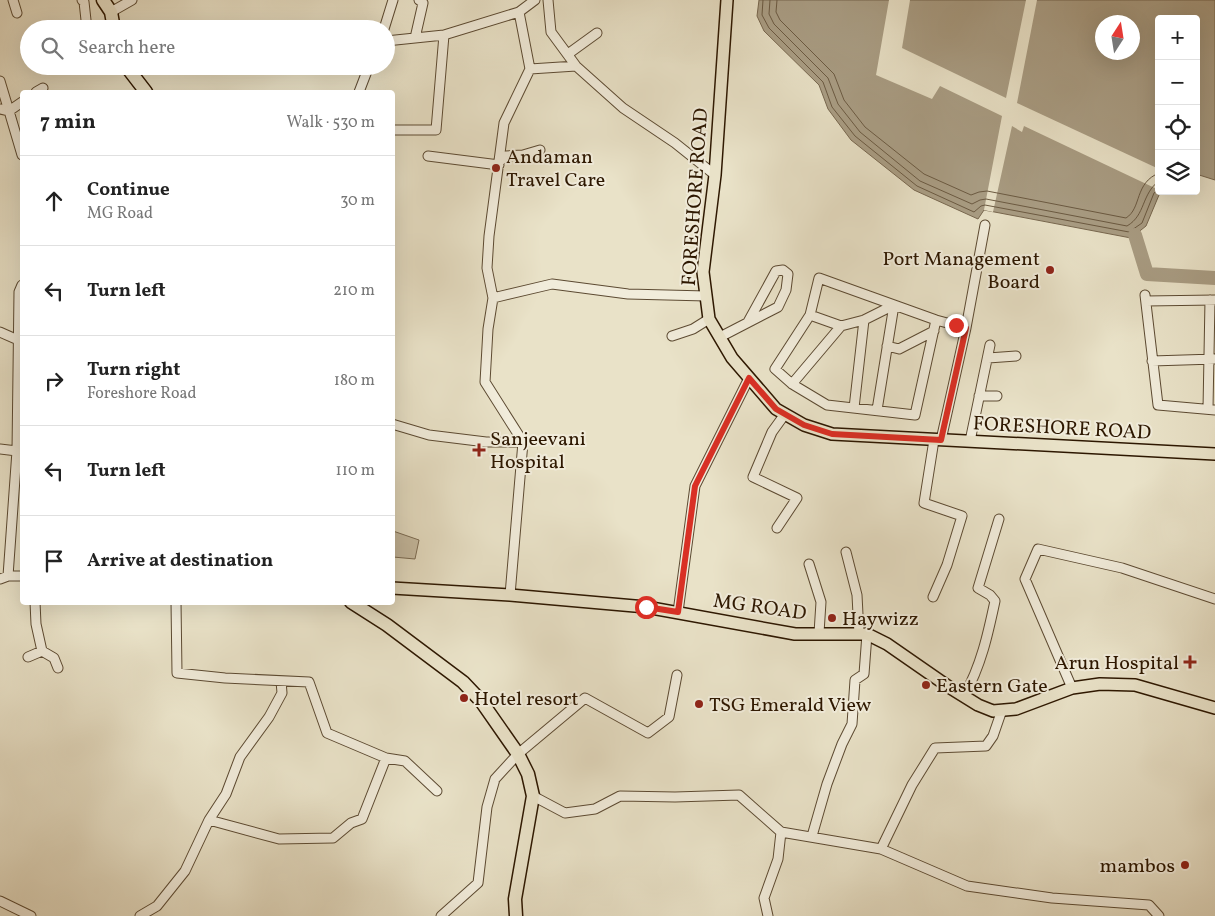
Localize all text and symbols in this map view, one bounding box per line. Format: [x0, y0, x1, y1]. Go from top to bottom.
north arrow [1095, 15, 1140, 60]
map controls [1155, 15, 1200, 195]
button: + [1155, 15, 1200, 60]
search box [20, 20, 395, 75]
icon: search [38, 34, 66, 62]
text: Search here [78, 35, 175, 61]
button: − [1155, 60, 1200, 105]
button: locate [1155, 105, 1200, 150]
street label: FORESHORE ROAD [676, 107, 716, 287]
text: 7 min [40, 108, 96, 137]
text: Walk · 530 m [287, 112, 375, 134]
place label: Andaman Travel Care [506, 144, 605, 195]
button: layers [1155, 150, 1200, 195]
marker: Andaman Travel Care [490, 162, 502, 174]
text: Continue [87, 177, 170, 203]
icon: ahead [40, 187, 68, 215]
text: 30 m [340, 190, 375, 212]
text: MG Road [87, 203, 153, 225]
place label: Port Management Board [882, 246, 1040, 297]
marker: Port Management Board [1044, 264, 1056, 276]
icon: left [40, 277, 68, 305]
text: Turn left [87, 278, 166, 304]
text: 210 m [333, 280, 375, 302]
route end [945, 314, 968, 337]
text: Turn right [87, 357, 180, 383]
icon: right [40, 367, 68, 395]
text: 180 m [334, 370, 375, 392]
text: Foreshore Road [87, 383, 197, 405]
street label: FORESHORE ROAD [972, 410, 1152, 448]
place label: Sanjeevani Hospital [490, 426, 586, 477]
marker: Sanjeevani Hospital [472, 443, 486, 457]
icon: left [40, 457, 68, 485]
text: Turn left [87, 458, 166, 484]
text: 110 m [336, 460, 375, 482]
icon: arrive [40, 547, 68, 575]
text: Arrive at destination [87, 548, 273, 574]
street label: MG ROAD [711, 588, 808, 628]
route start [635, 596, 658, 619]
place label: Haywizz [842, 606, 919, 634]
marker: Haywizz [826, 612, 838, 624]
place label: Arun Hospital [1055, 650, 1179, 678]
marker: Arun Hospital [1183, 655, 1197, 669]
place label: Eastern Gate [936, 673, 1048, 701]
marker: Eastern Gate [920, 679, 932, 691]
place label: Hotel resort [474, 686, 578, 714]
marker: Hotel resort [458, 692, 470, 704]
place label: TSG Emerald View [709, 692, 872, 720]
marker: TSG Emerald View [693, 698, 705, 710]
place label: mambos [1100, 853, 1175, 881]
marker: mambos [1179, 859, 1191, 871]

